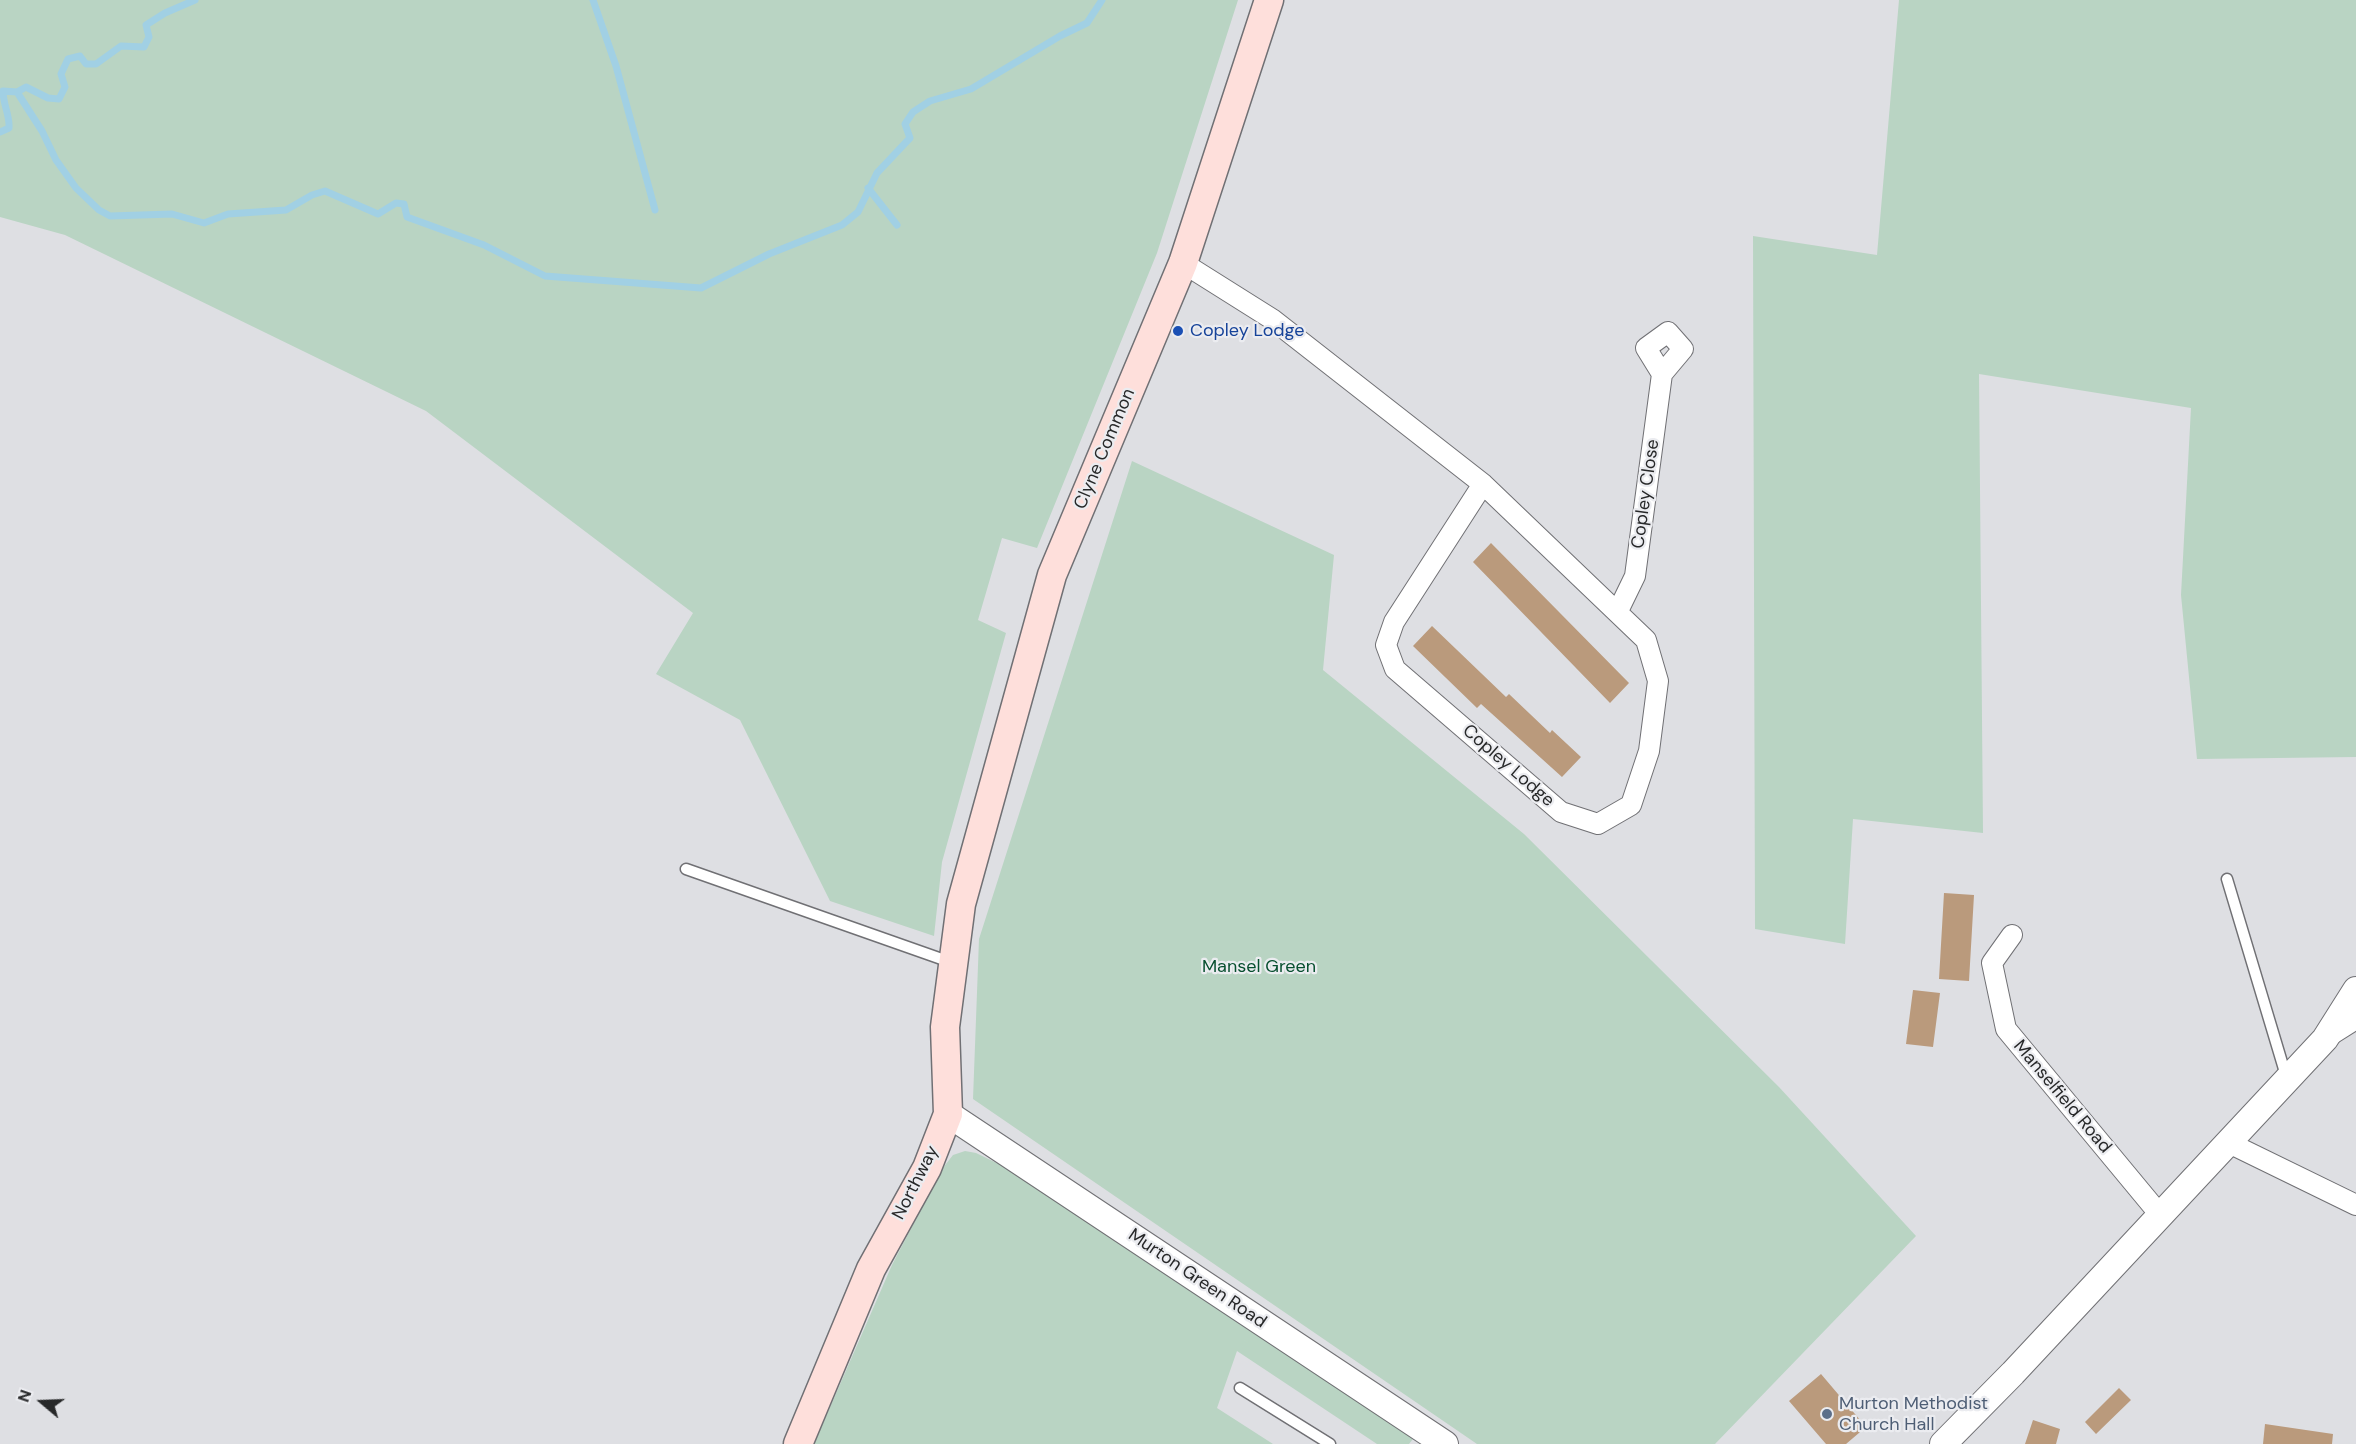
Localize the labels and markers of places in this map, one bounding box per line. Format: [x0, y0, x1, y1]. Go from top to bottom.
place label: Copley Lodge [1190, 320, 1304, 342]
marker: Copley Lodge [1171, 324, 1185, 338]
place label: Murton Methodist Church Hall [1839, 1393, 1988, 1436]
marker: Murton Methodist Church Hall [1820, 1407, 1834, 1421]

